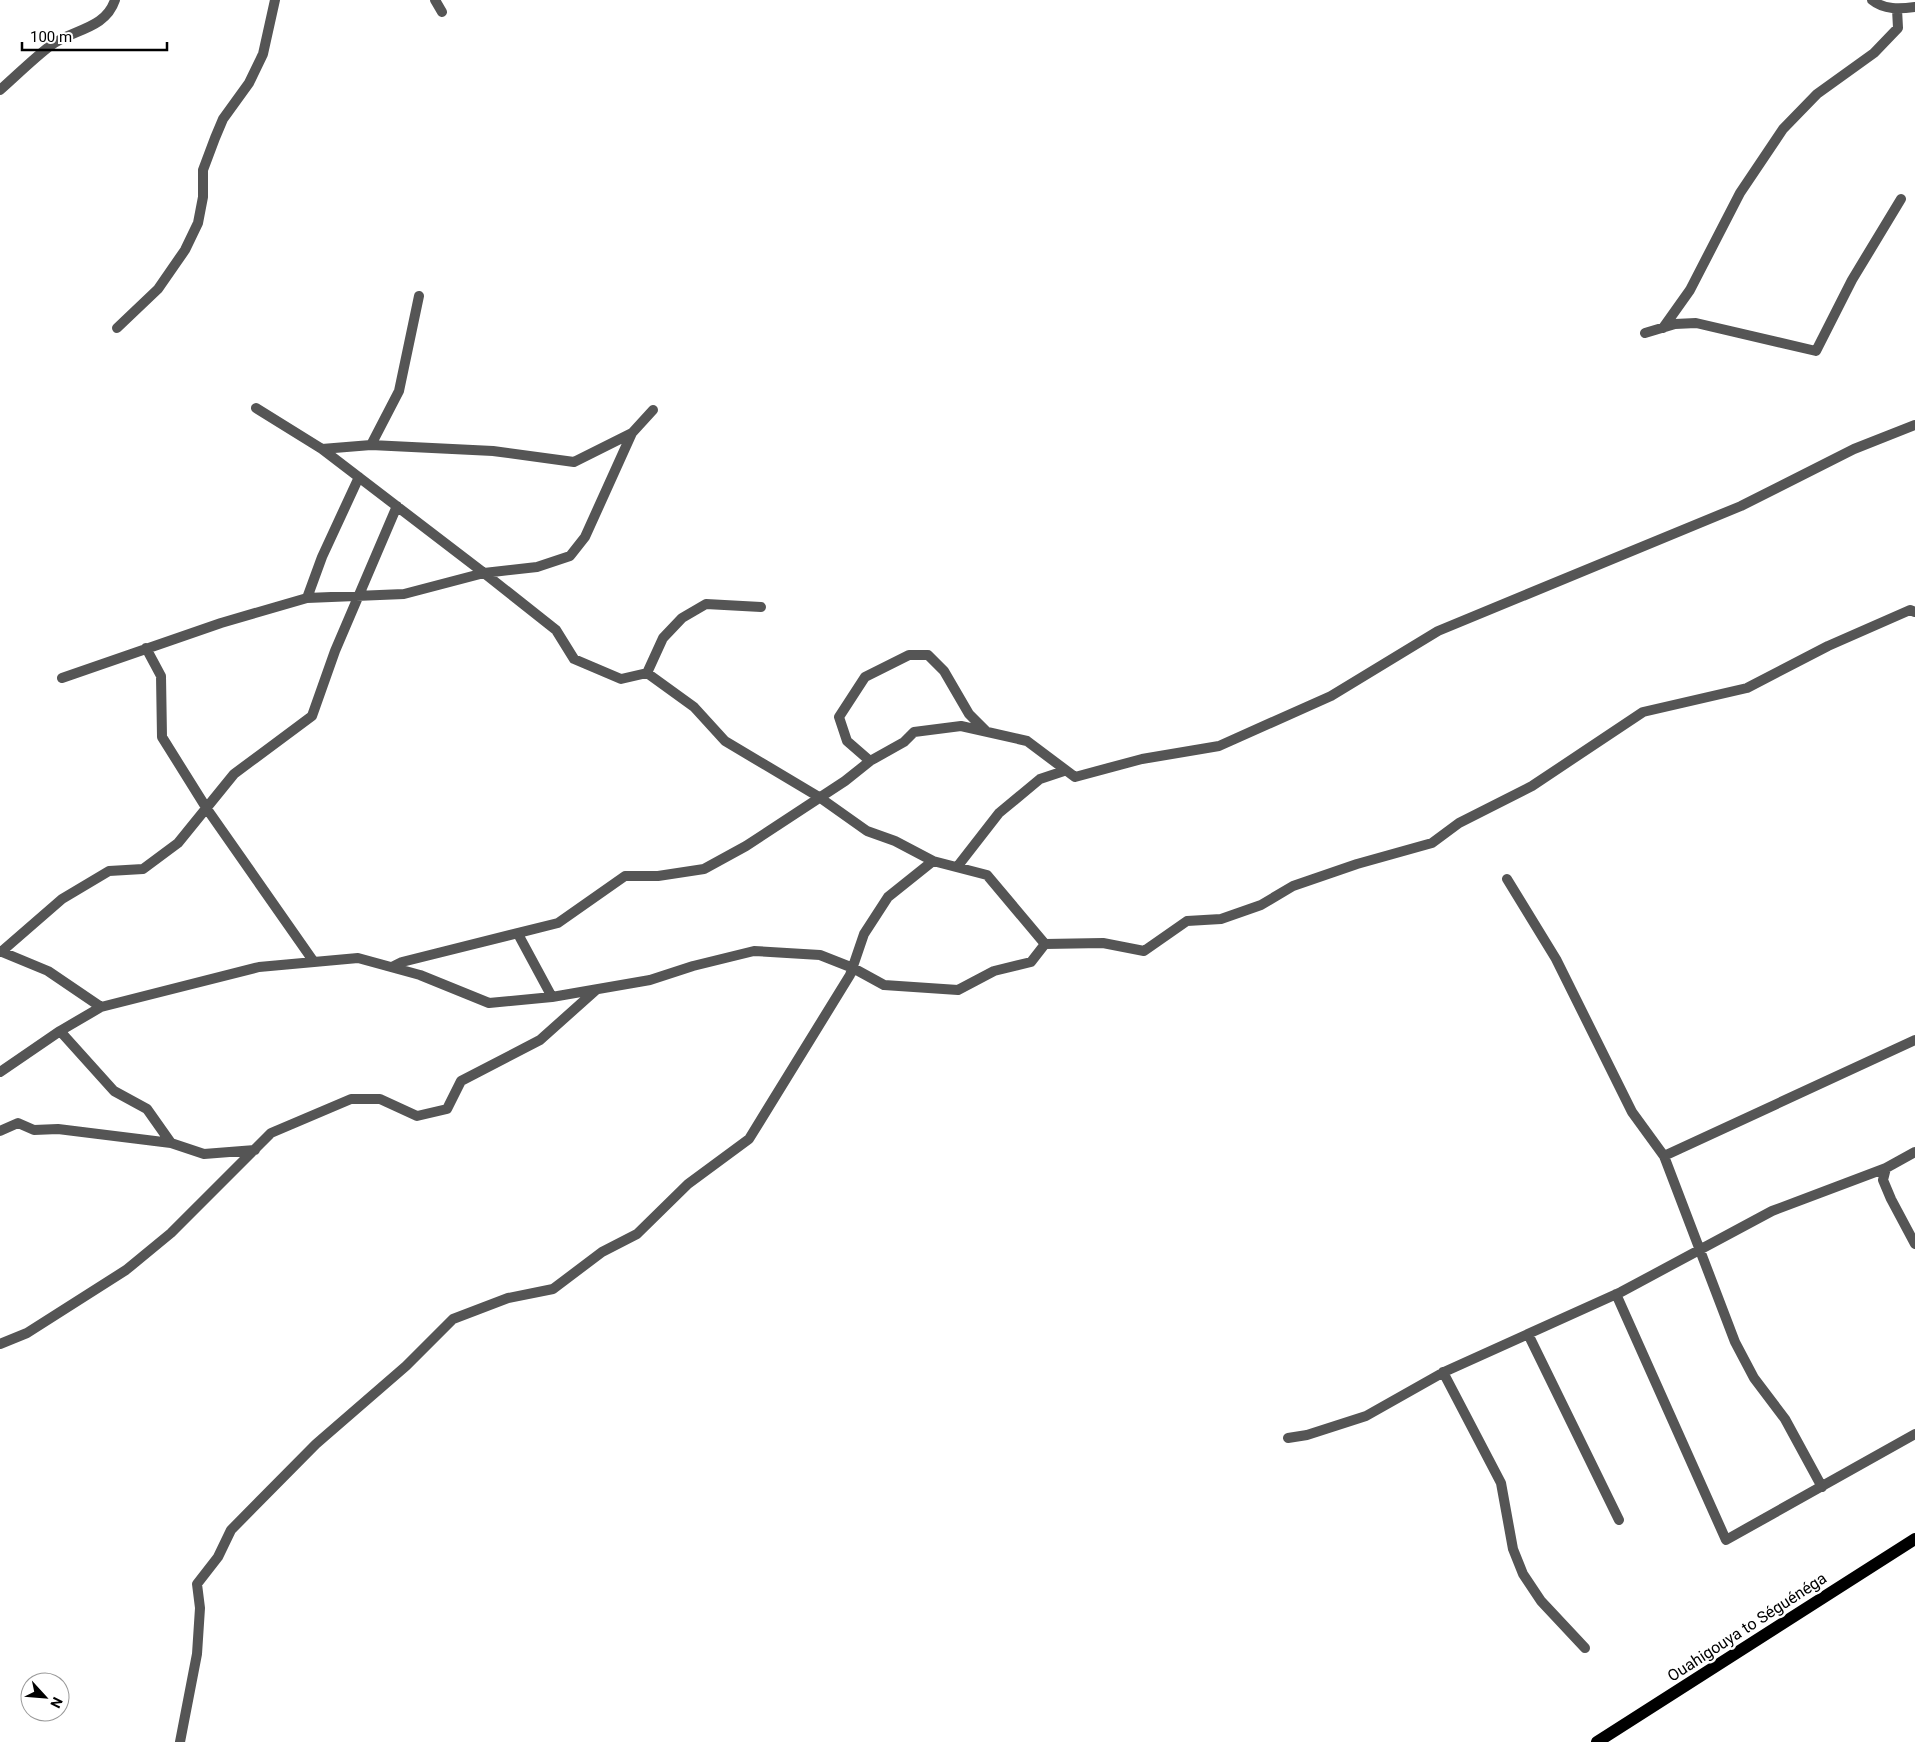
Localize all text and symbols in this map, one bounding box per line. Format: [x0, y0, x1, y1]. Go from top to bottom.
scale bar [22, 20, 168, 52]
text: 100 m [30, 28, 72, 46]
street label: Ouahigouya to Séguénéga [1664, 1568, 1830, 1686]
north arrow [20, 1672, 70, 1722]
text: N [47, 1695, 66, 1711]

